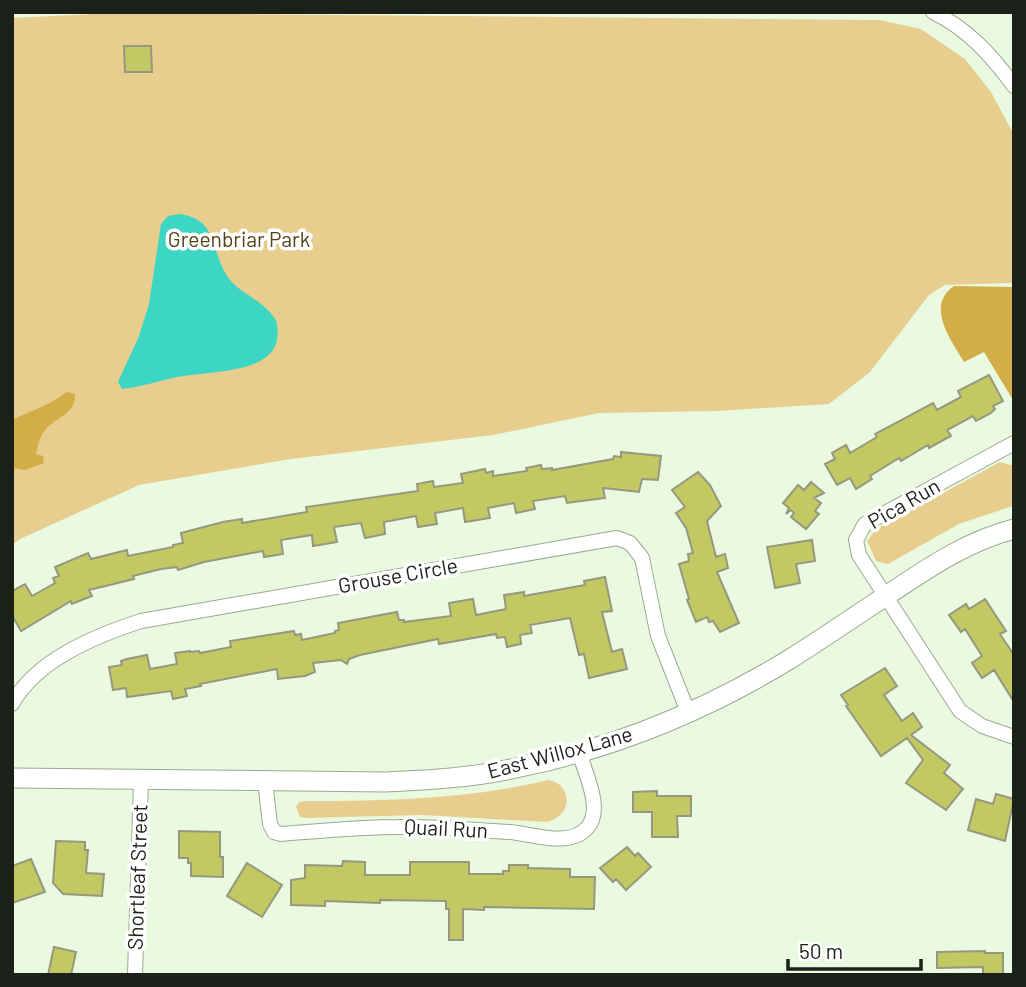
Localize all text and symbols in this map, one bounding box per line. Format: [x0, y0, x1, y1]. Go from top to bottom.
park label: Greenbriar Park [168, 226, 310, 251]
street label: Pica Run [863, 472, 944, 533]
street label: Grouse Circle [336, 552, 460, 597]
street label: East Willox Lane [484, 720, 635, 783]
street label: Shortleaf Street [121, 804, 152, 950]
street label: Quail Run [404, 813, 489, 842]
scale bar [788, 928, 921, 972]
text: 50 m [799, 938, 843, 963]

